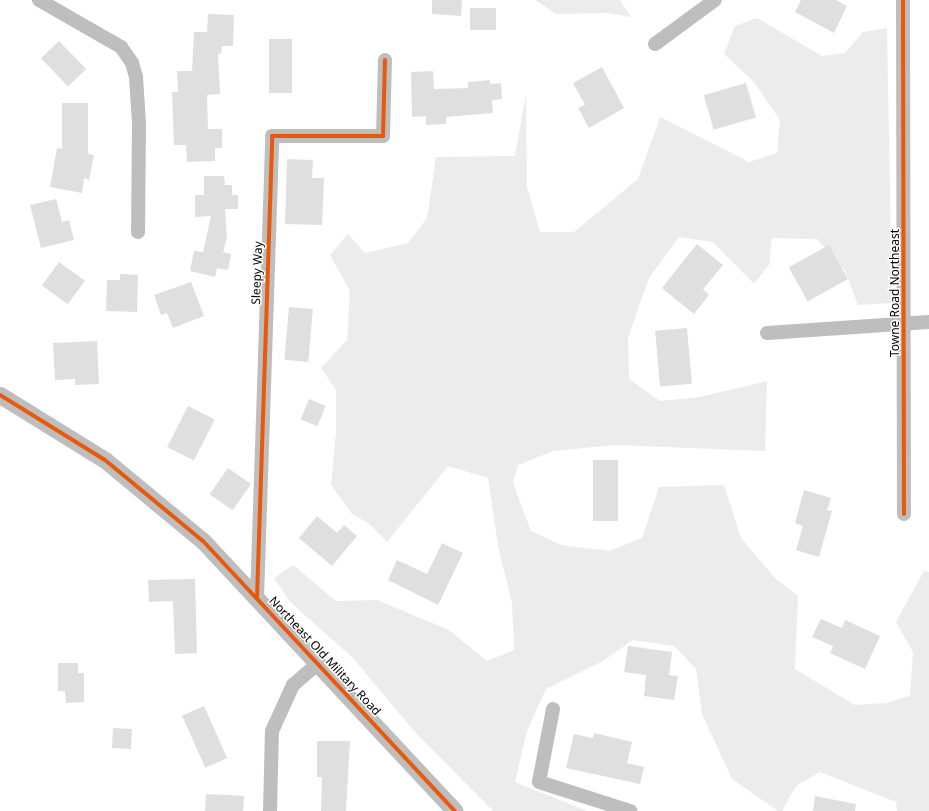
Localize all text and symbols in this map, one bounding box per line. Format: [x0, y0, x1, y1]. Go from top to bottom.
street label: Towne Road Northeast [888, 229, 902, 357]
street label: Sleepy Way [249, 241, 265, 305]
street label: Northeast Old Military Road [266, 594, 384, 718]

